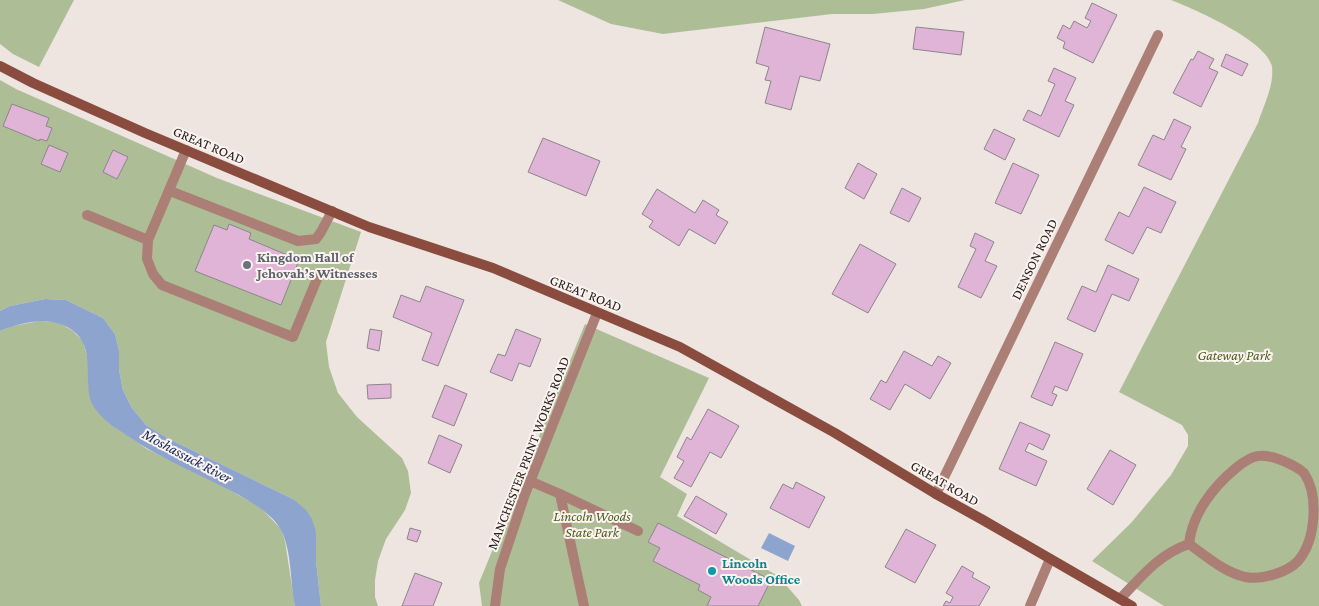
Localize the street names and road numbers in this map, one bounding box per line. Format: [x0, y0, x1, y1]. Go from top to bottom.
street label: GREAT ROAD [171, 123, 247, 167]
street label: DENSON ROAD [1007, 216, 1061, 302]
street label: GREAT ROAD [548, 271, 624, 315]
street label: MANCHESTER PRINT WORKS ROAD [484, 354, 572, 552]
street label: GREAT ROAD [908, 457, 982, 509]

